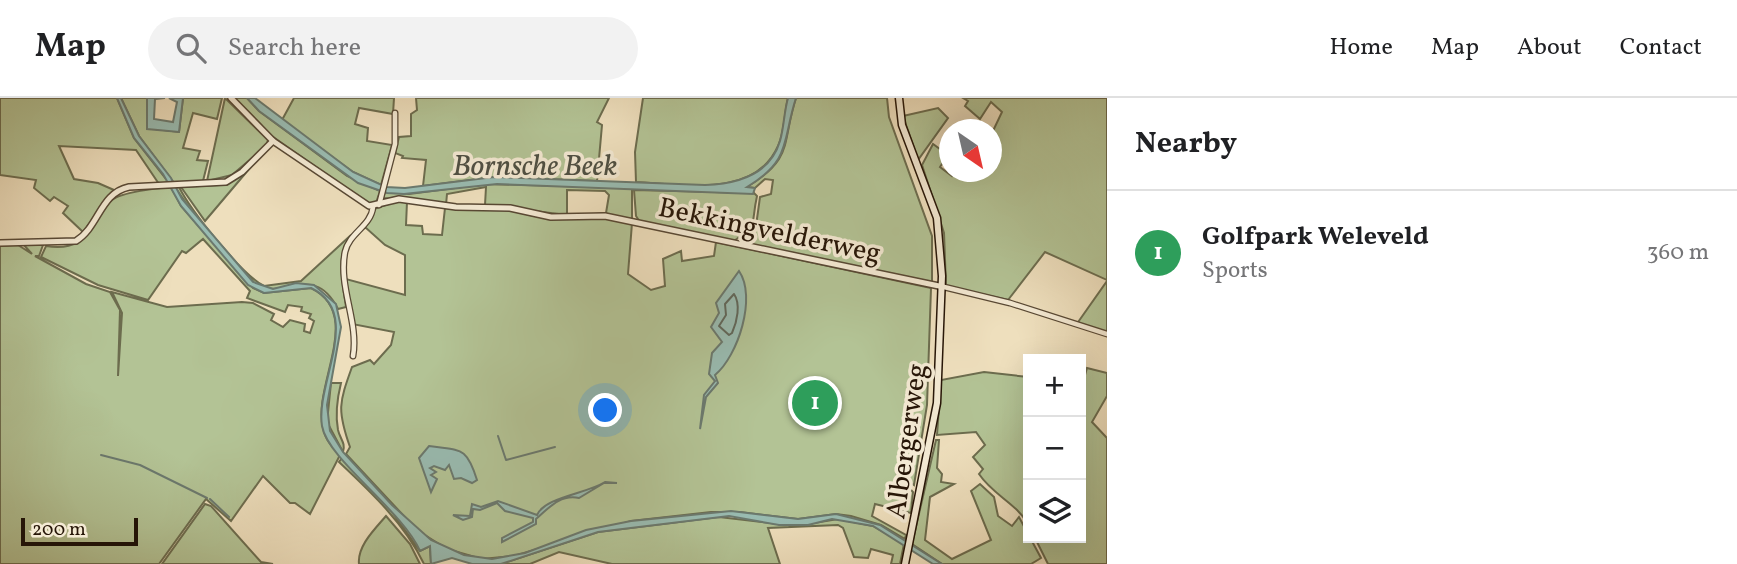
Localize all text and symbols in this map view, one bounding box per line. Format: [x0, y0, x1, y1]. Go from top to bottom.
search box [148, 17, 638, 80]
text: Map [35, 25, 106, 71]
icon: search [172, 29, 210, 67]
text: Search here [228, 30, 361, 66]
text: Home [1329, 31, 1393, 65]
text: Map [1431, 31, 1479, 65]
text: About [1517, 31, 1582, 65]
text: Contact [1620, 31, 1702, 65]
north arrow [939, 119, 1002, 182]
text: Nearby [1135, 123, 1237, 165]
water label: Bornsche Beek [453, 146, 618, 188]
street label: Bekkingvelderweg [655, 189, 884, 274]
text: Golfpark Weleveld [1202, 219, 1429, 255]
text: 1 [1153, 237, 1163, 269]
text: 360 m [1647, 237, 1709, 269]
text: Sports [1202, 255, 1268, 287]
map controls [1023, 354, 1086, 543]
button: + [1023, 354, 1086, 417]
street label: Albergerweg [877, 361, 938, 522]
pin: 1 [792, 377, 838, 429]
your location [588, 393, 622, 427]
button: − [1023, 417, 1086, 480]
button: layers [1023, 480, 1086, 543]
scale bar [21, 515, 138, 547]
text: 200 m [32, 517, 86, 543]

